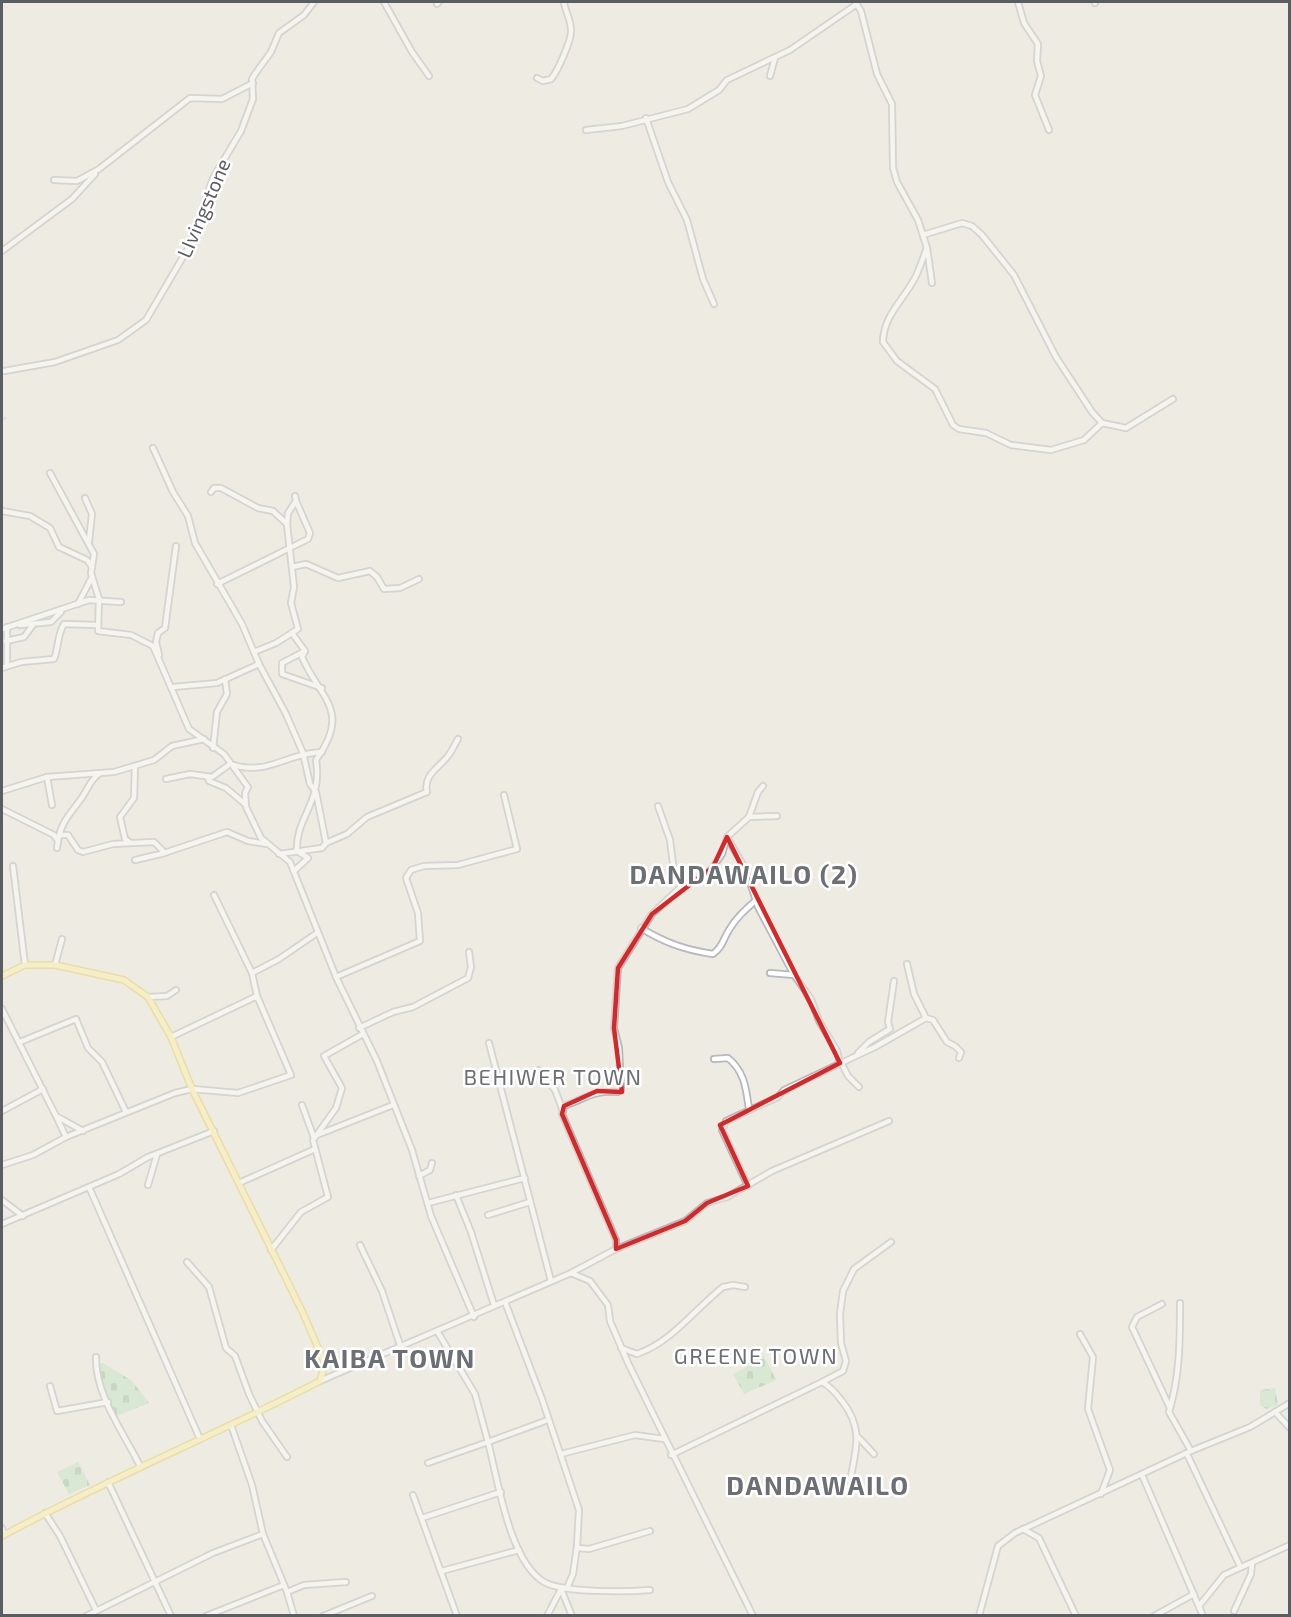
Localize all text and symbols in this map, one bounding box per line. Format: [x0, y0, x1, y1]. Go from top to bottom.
street label: LIvingstone [171, 155, 235, 261]
district label: DANDAWAILO (2) [629, 858, 859, 889]
district label: BEHIWER TOWN [463, 1063, 643, 1089]
district label: KAIBA TOWN [304, 1342, 476, 1373]
district label: GREENE TOWN [674, 1342, 838, 1368]
district label: DANDAWAILO [726, 1469, 910, 1500]

